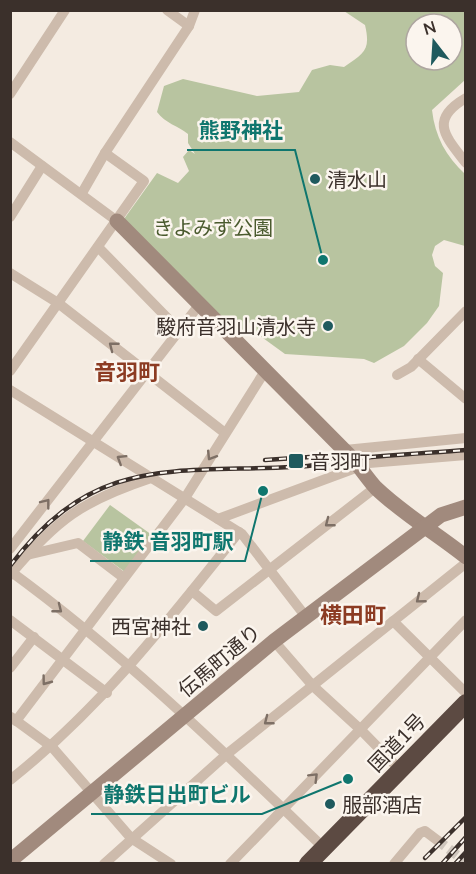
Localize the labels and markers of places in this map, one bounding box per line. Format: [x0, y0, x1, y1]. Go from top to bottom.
callout: 熊野神社 [187, 111, 295, 150]
place label: 清水山 [327, 167, 387, 191]
marker: 清水山 [308, 172, 322, 186]
place label: 駿府音羽山清水寺 [156, 314, 316, 338]
marker: 駿府音羽山清水寺 [321, 319, 335, 333]
place label: 音羽町 [310, 449, 370, 473]
marker: 音羽町 [287, 452, 305, 470]
callout: 静鉄 音羽町駅 [90, 522, 245, 561]
place label: 西宮神社 [111, 614, 191, 638]
marker: 西宮神社 [196, 619, 210, 633]
callout: 静鉄日出町ビル [91, 775, 262, 814]
place label: 服部酒店 [342, 792, 422, 816]
marker: 服部酒店 [323, 797, 337, 811]

